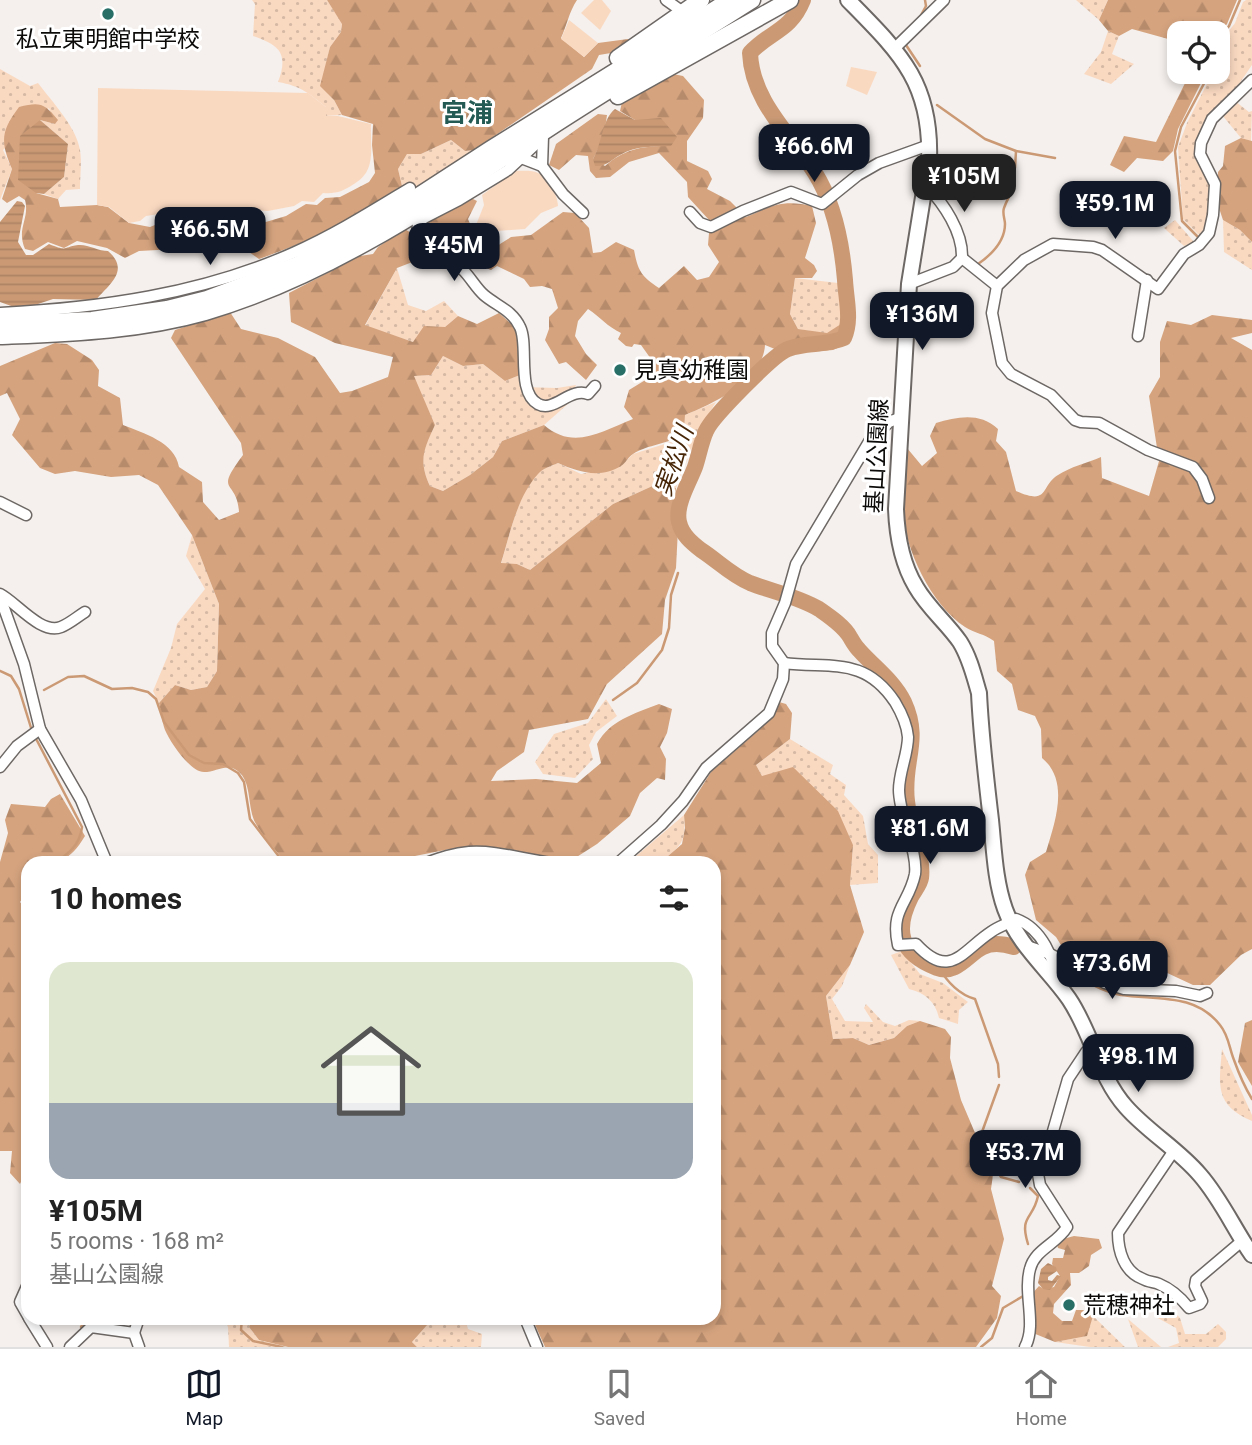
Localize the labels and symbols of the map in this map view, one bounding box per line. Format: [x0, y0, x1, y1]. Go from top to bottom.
marker: 私立東明館中学校 [100, 6, 116, 22]
place label: 私立東明館中学校 [16, 26, 200, 53]
district label: 宮浦 [441, 98, 493, 128]
pin: ¥66.6M [757, 124, 871, 184]
pin: ¥105M [915, 154, 1013, 214]
pin: ¥59.1M [1058, 182, 1172, 241]
pin: ¥66.5M [153, 208, 267, 267]
pin: ¥45M [413, 224, 495, 283]
pin: ¥136M [873, 292, 971, 352]
place label: 見真幼稚園 [634, 357, 749, 384]
marker: 見真幼稚園 [612, 362, 628, 378]
street label: 基山公園線 [861, 398, 893, 514]
water label: 実松川 [649, 420, 700, 500]
pin: ¥81.6M [873, 806, 987, 866]
pin: ¥73.6M [1055, 942, 1169, 1001]
pin: ¥98.1M [1081, 1034, 1195, 1094]
pin: ¥53.7M [968, 1130, 1082, 1190]
place label: 荒穂神社 [1083, 1292, 1175, 1319]
marker: 荒穂神社 [1061, 1297, 1077, 1313]

